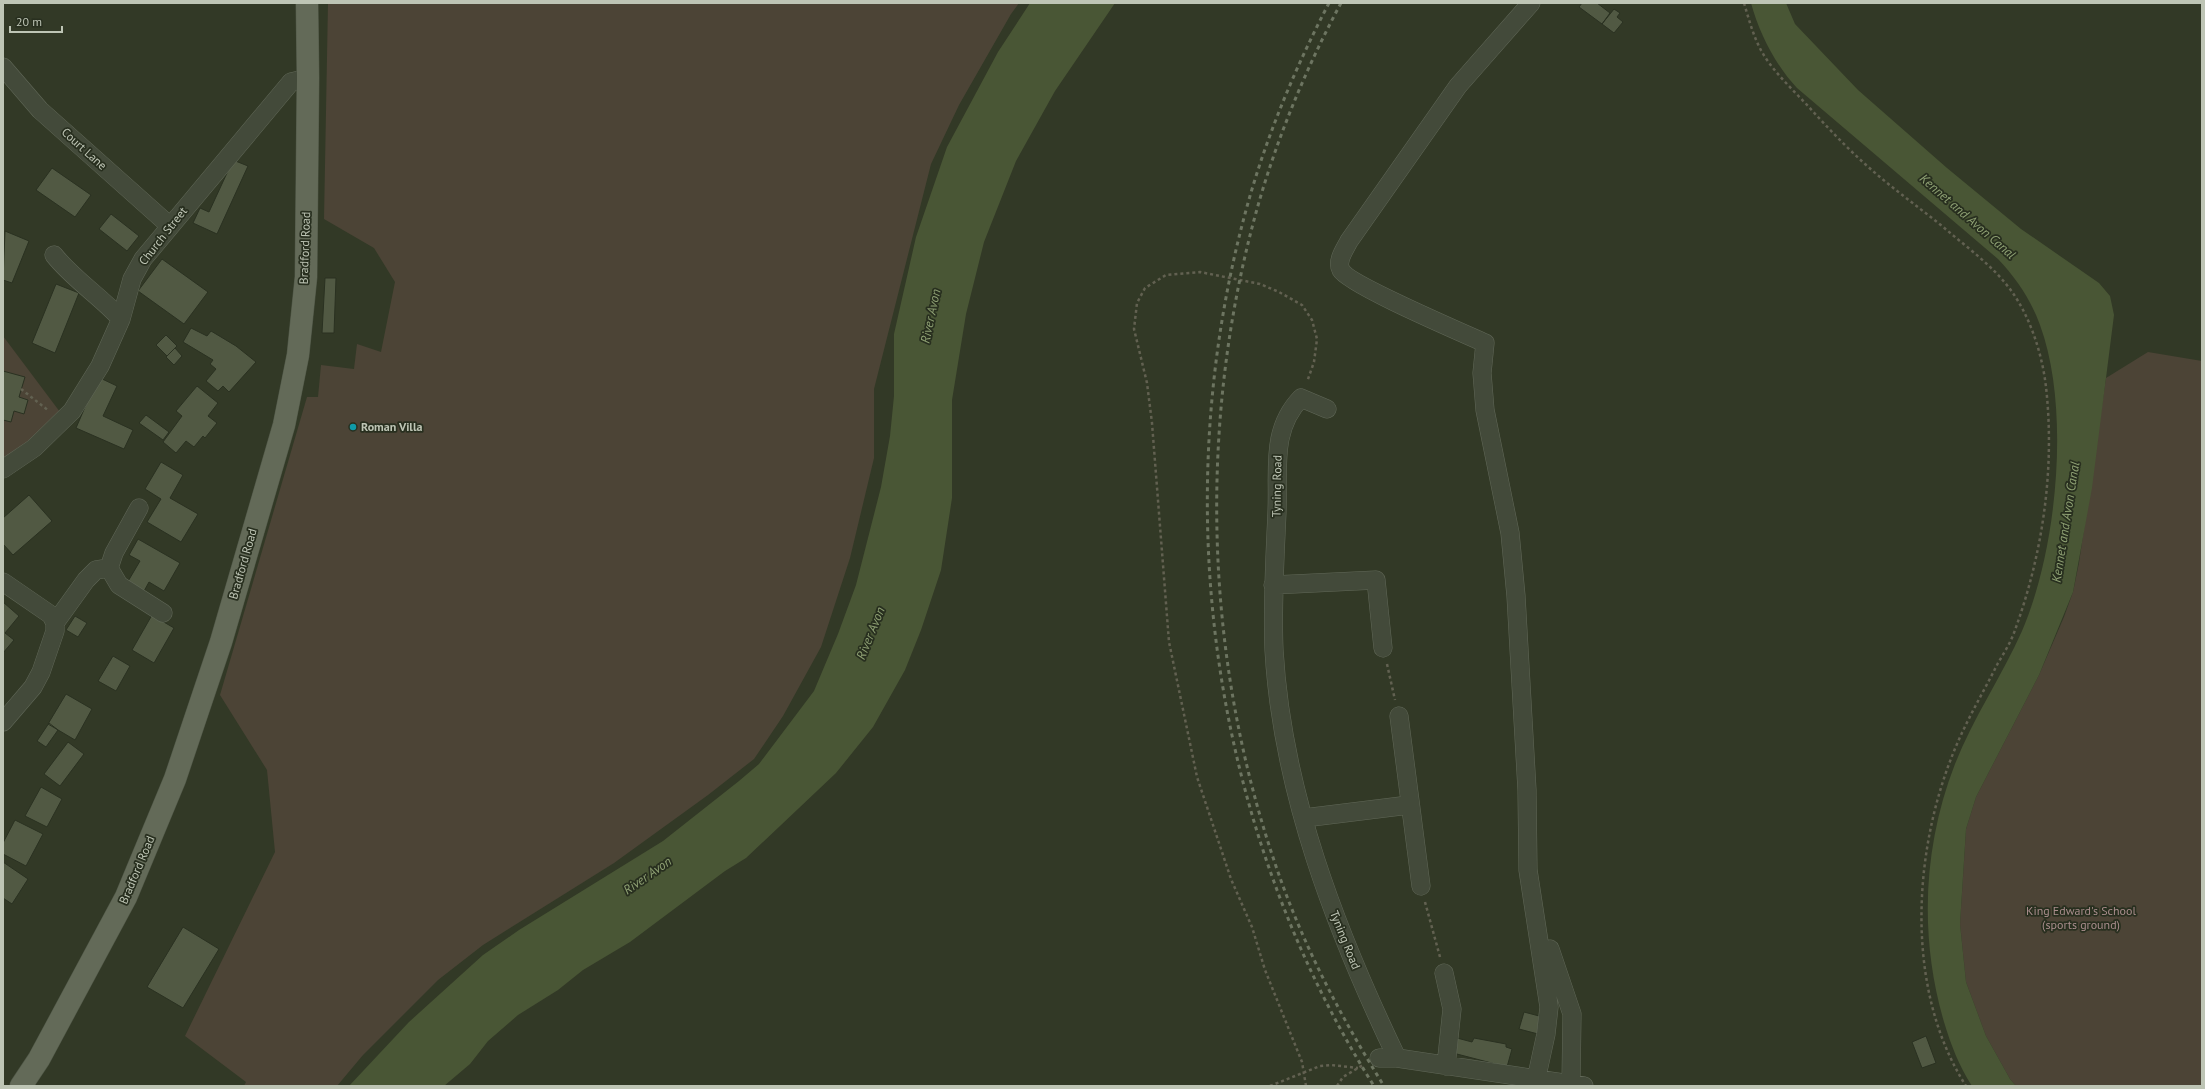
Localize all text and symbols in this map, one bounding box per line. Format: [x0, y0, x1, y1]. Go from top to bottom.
scale bar [10, 8, 62, 34]
text: 20 m [16, 14, 42, 29]
street label: Court Lane [59, 124, 110, 173]
water label: Kennet and Avon Canal [1916, 170, 2020, 263]
street label: Church Street [135, 204, 190, 268]
street label: Bradford Road [296, 211, 313, 285]
water label: River Avon [916, 287, 945, 345]
place label: Roman Villa [361, 419, 422, 434]
marker: Roman Villa [348, 422, 358, 432]
street label: Tyning Road [1268, 455, 1285, 517]
water label: Kennet and Avon Canal [2048, 460, 2083, 584]
street label: Bradford Road [225, 527, 260, 601]
water label: River Avon [852, 604, 889, 662]
street label: Bradford Road [115, 833, 158, 906]
water label: River Avon [620, 853, 675, 898]
park label: King Edward's School (sports ground) [2026, 903, 2136, 932]
street label: Tyning Road [1327, 908, 1364, 971]

